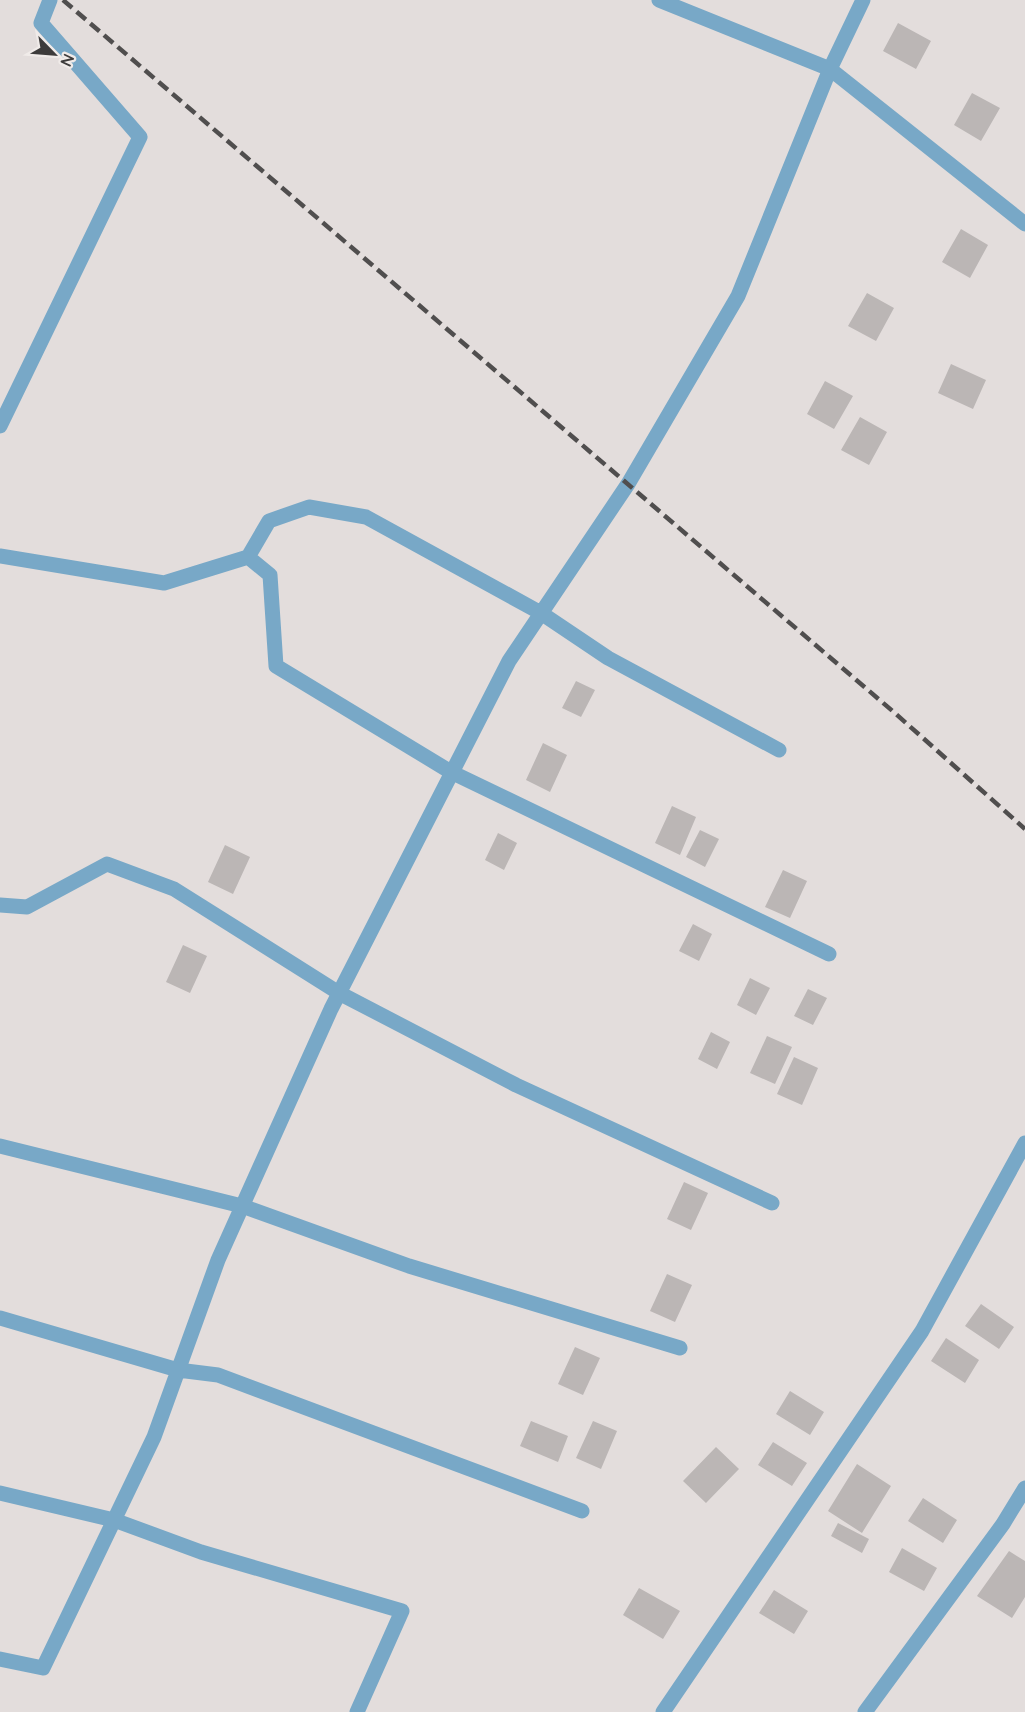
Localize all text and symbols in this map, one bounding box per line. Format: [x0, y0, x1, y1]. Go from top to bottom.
north arrow [24, 24, 84, 84]
text: N [56, 51, 79, 70]

